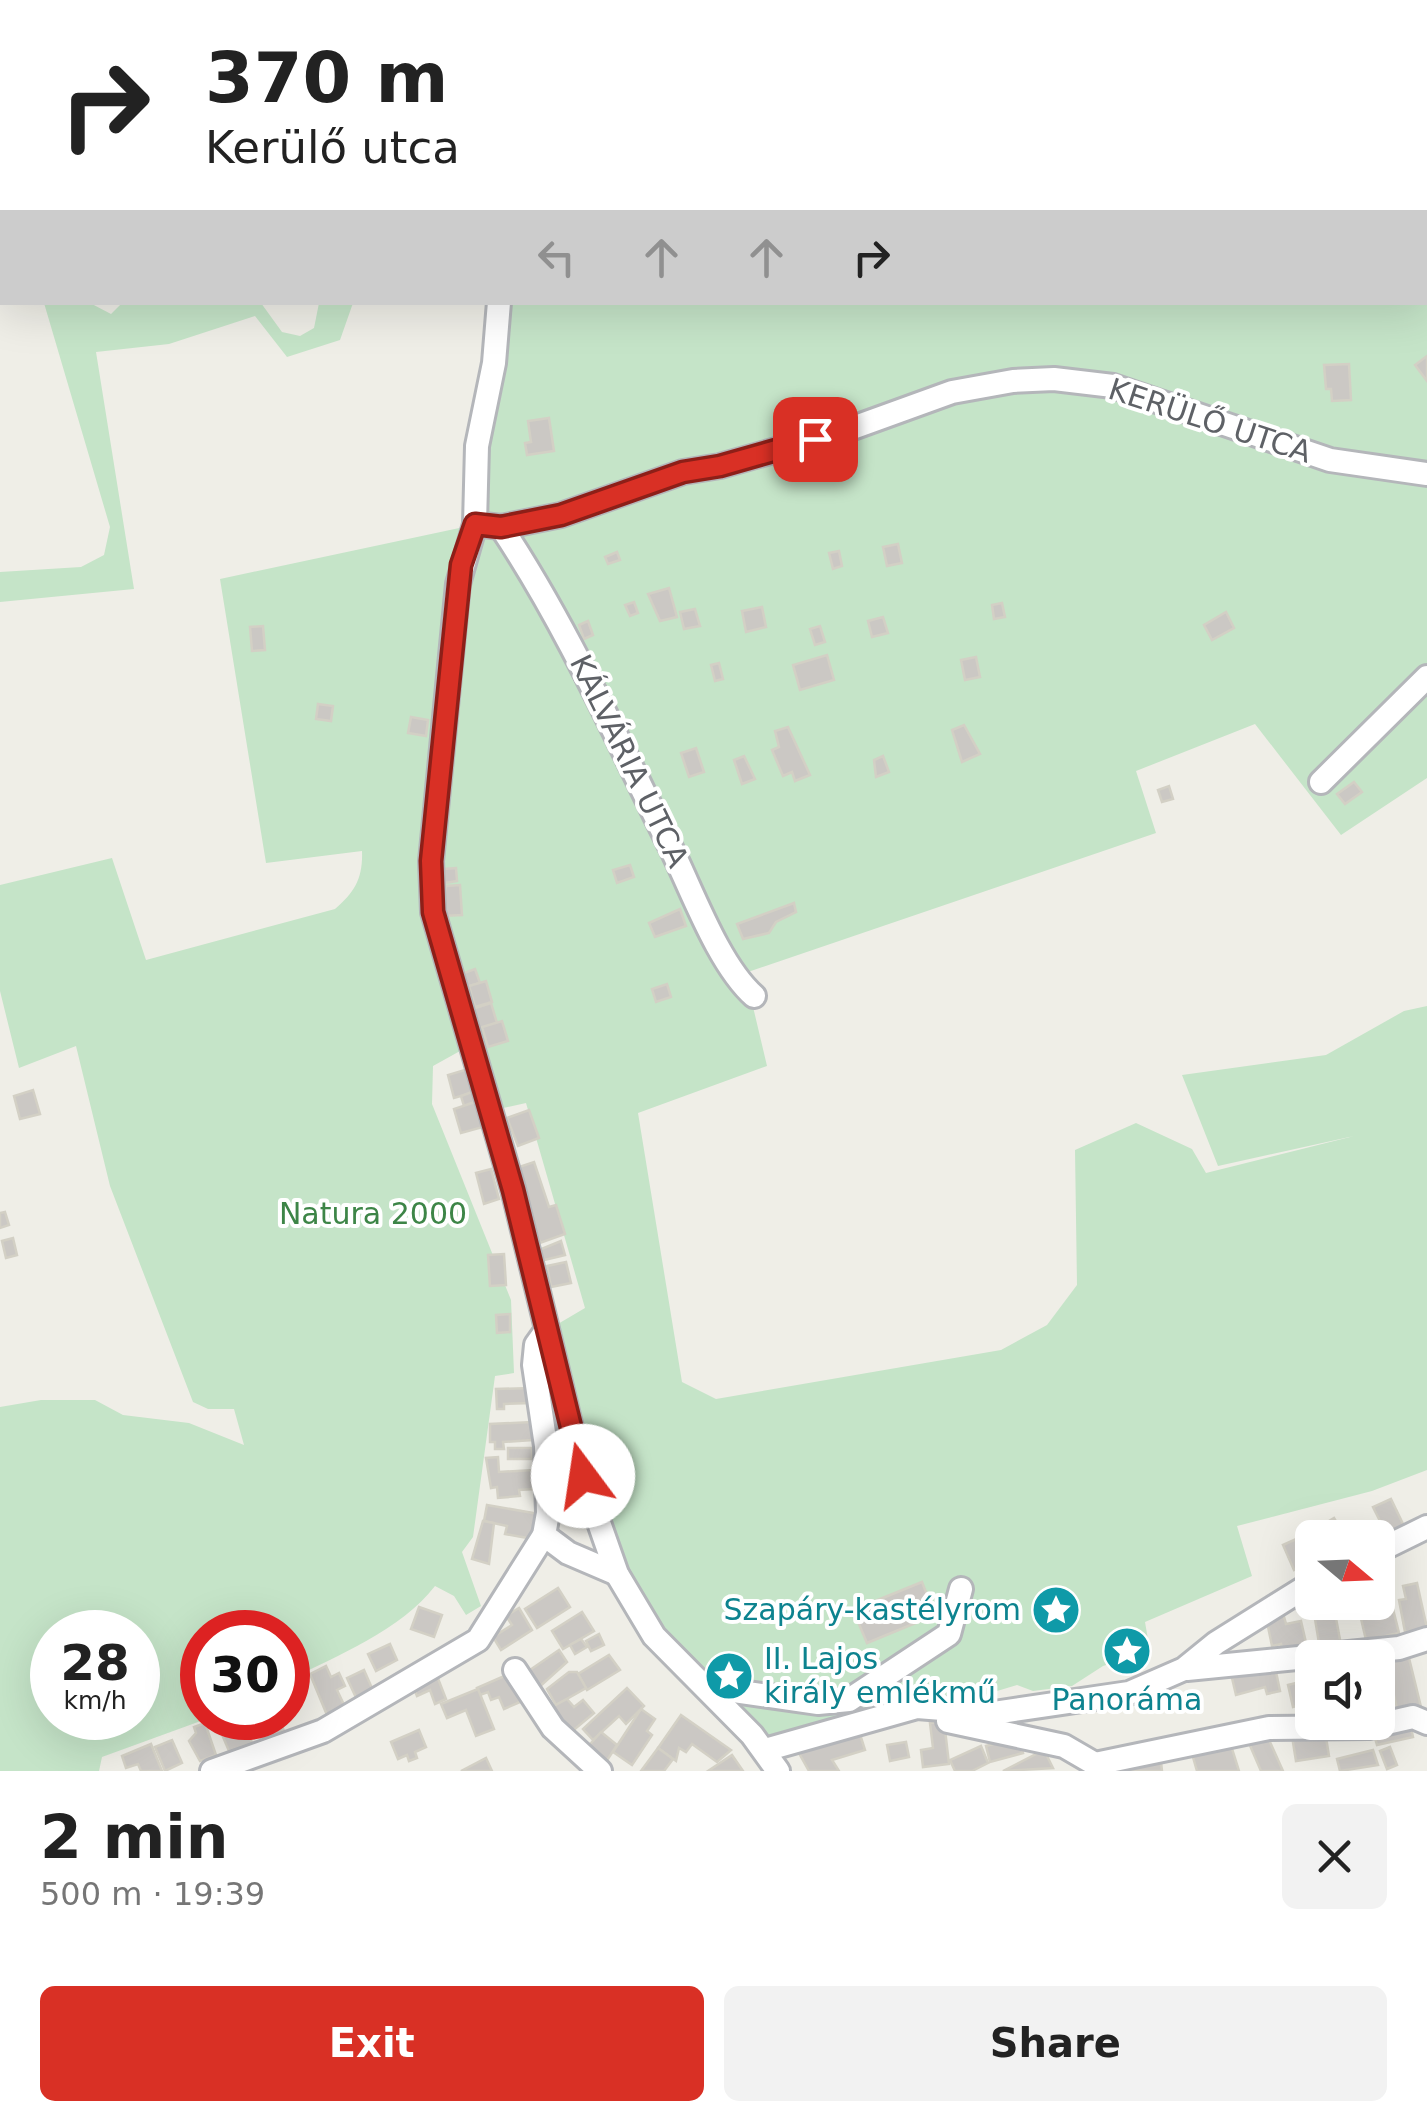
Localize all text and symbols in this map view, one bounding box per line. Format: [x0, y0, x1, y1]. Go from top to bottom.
text: 370 m [205, 37, 448, 119]
icon: right [40, 40, 170, 170]
text: Kerülő utca [205, 121, 460, 174]
icon: left [529, 230, 584, 285]
icon: ahead [634, 230, 689, 285]
icon: ahead [739, 230, 794, 285]
icon: right [844, 230, 899, 285]
street label: KERÜLŐ UTCA [1104, 370, 1317, 470]
pin [773, 397, 858, 482]
icon: arrive [788, 412, 843, 467]
street label: KÁLVÁRIA UTCA [563, 649, 696, 873]
park label: Natura 2000 [279, 1196, 467, 1231]
position arrow [531, 1424, 635, 1528]
north arrow [1295, 1520, 1395, 1620]
map controls [1295, 1520, 1395, 1740]
place icon: Szapáry-kastélyrom [1030, 1584, 1082, 1636]
place label: Szapáry-kastélyrom [724, 1592, 1021, 1627]
speed limit sign: 30 [180, 1610, 310, 1740]
place icon: Panoráma [1101, 1625, 1153, 1677]
text: 28 [60, 1634, 130, 1692]
button: sound [1295, 1640, 1395, 1740]
place label: II. Lajos király emlékmű [764, 1641, 996, 1710]
place icon: II. Lajos király emlékmű [703, 1650, 755, 1702]
place label: Panoráma [1052, 1682, 1202, 1717]
text: km/h [63, 1686, 127, 1715]
text: 2 min [40, 1802, 228, 1872]
button: close [1282, 1804, 1387, 1909]
text: 500 m · 19:39 [40, 1875, 265, 1913]
button: Exit [40, 1986, 704, 2101]
button: Share [724, 1986, 1387, 2101]

